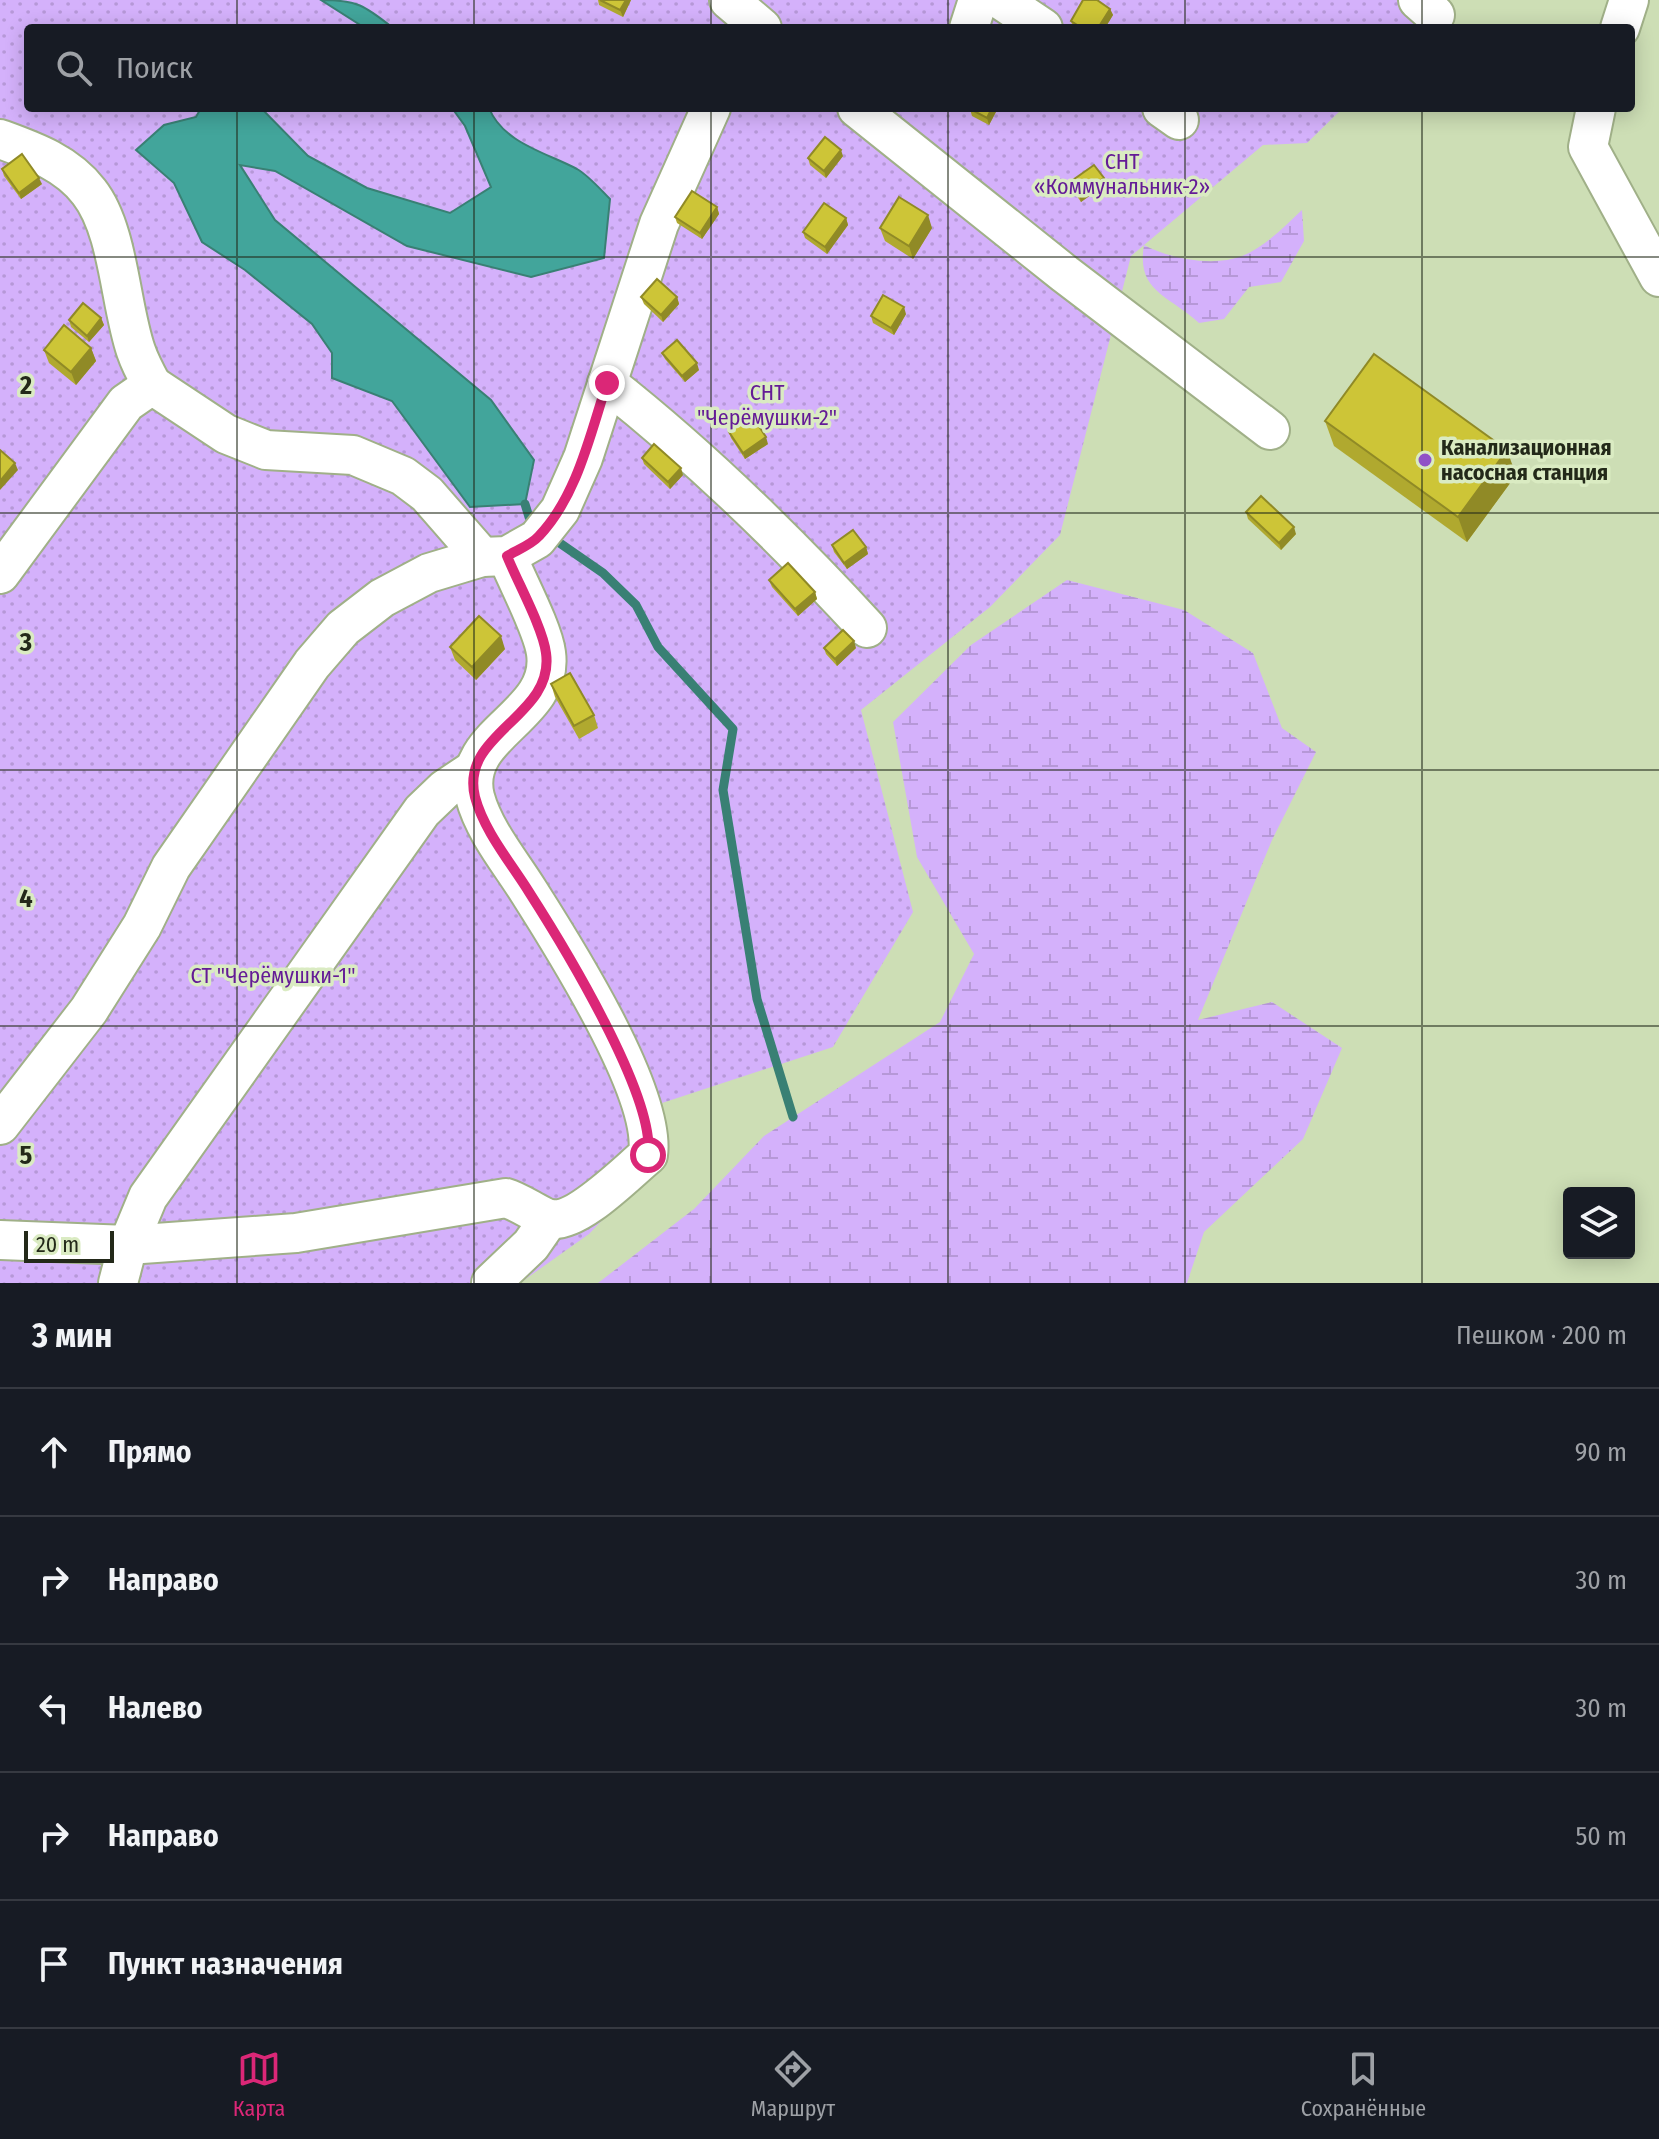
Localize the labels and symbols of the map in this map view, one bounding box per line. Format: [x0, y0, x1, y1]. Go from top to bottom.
park label: СНТ «Коммунальник-2» [1034, 148, 1210, 200]
route end [589, 365, 625, 401]
text: 2 [19, 370, 32, 401]
park label: СНТ "Черёмушки-2" [697, 379, 837, 431]
place label: Канализационная насосная станция [1441, 434, 1612, 486]
marker: Канализационная насосная станция [1416, 451, 1434, 469]
text: 3 [19, 627, 32, 658]
text: 4 [19, 883, 33, 914]
park label: СТ "Черёмушки-1" [190, 962, 356, 989]
route start [630, 1137, 666, 1173]
text: 5 [20, 1140, 33, 1171]
scale bar [24, 1227, 114, 1263]

